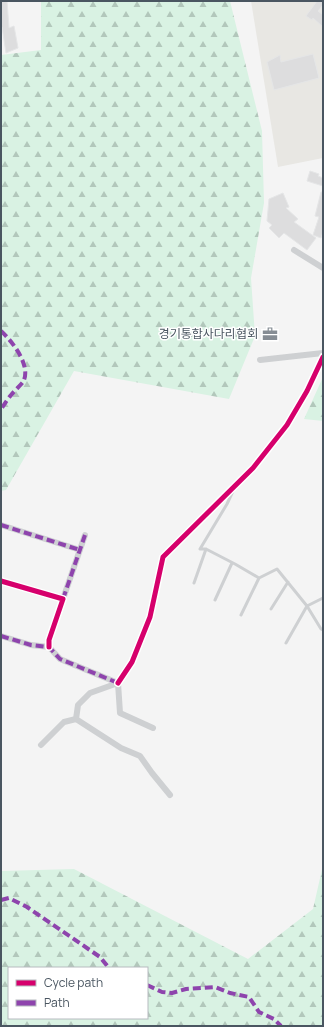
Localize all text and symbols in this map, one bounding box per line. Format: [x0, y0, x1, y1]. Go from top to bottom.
place label: 경기통합사다리협회 [159, 325, 258, 342]
office icon: 경기통합사다리협회 [261, 325, 279, 343]
legend [8, 967, 148, 1019]
text: Cycle path [44, 974, 103, 991]
text: Path [44, 994, 70, 1011]

